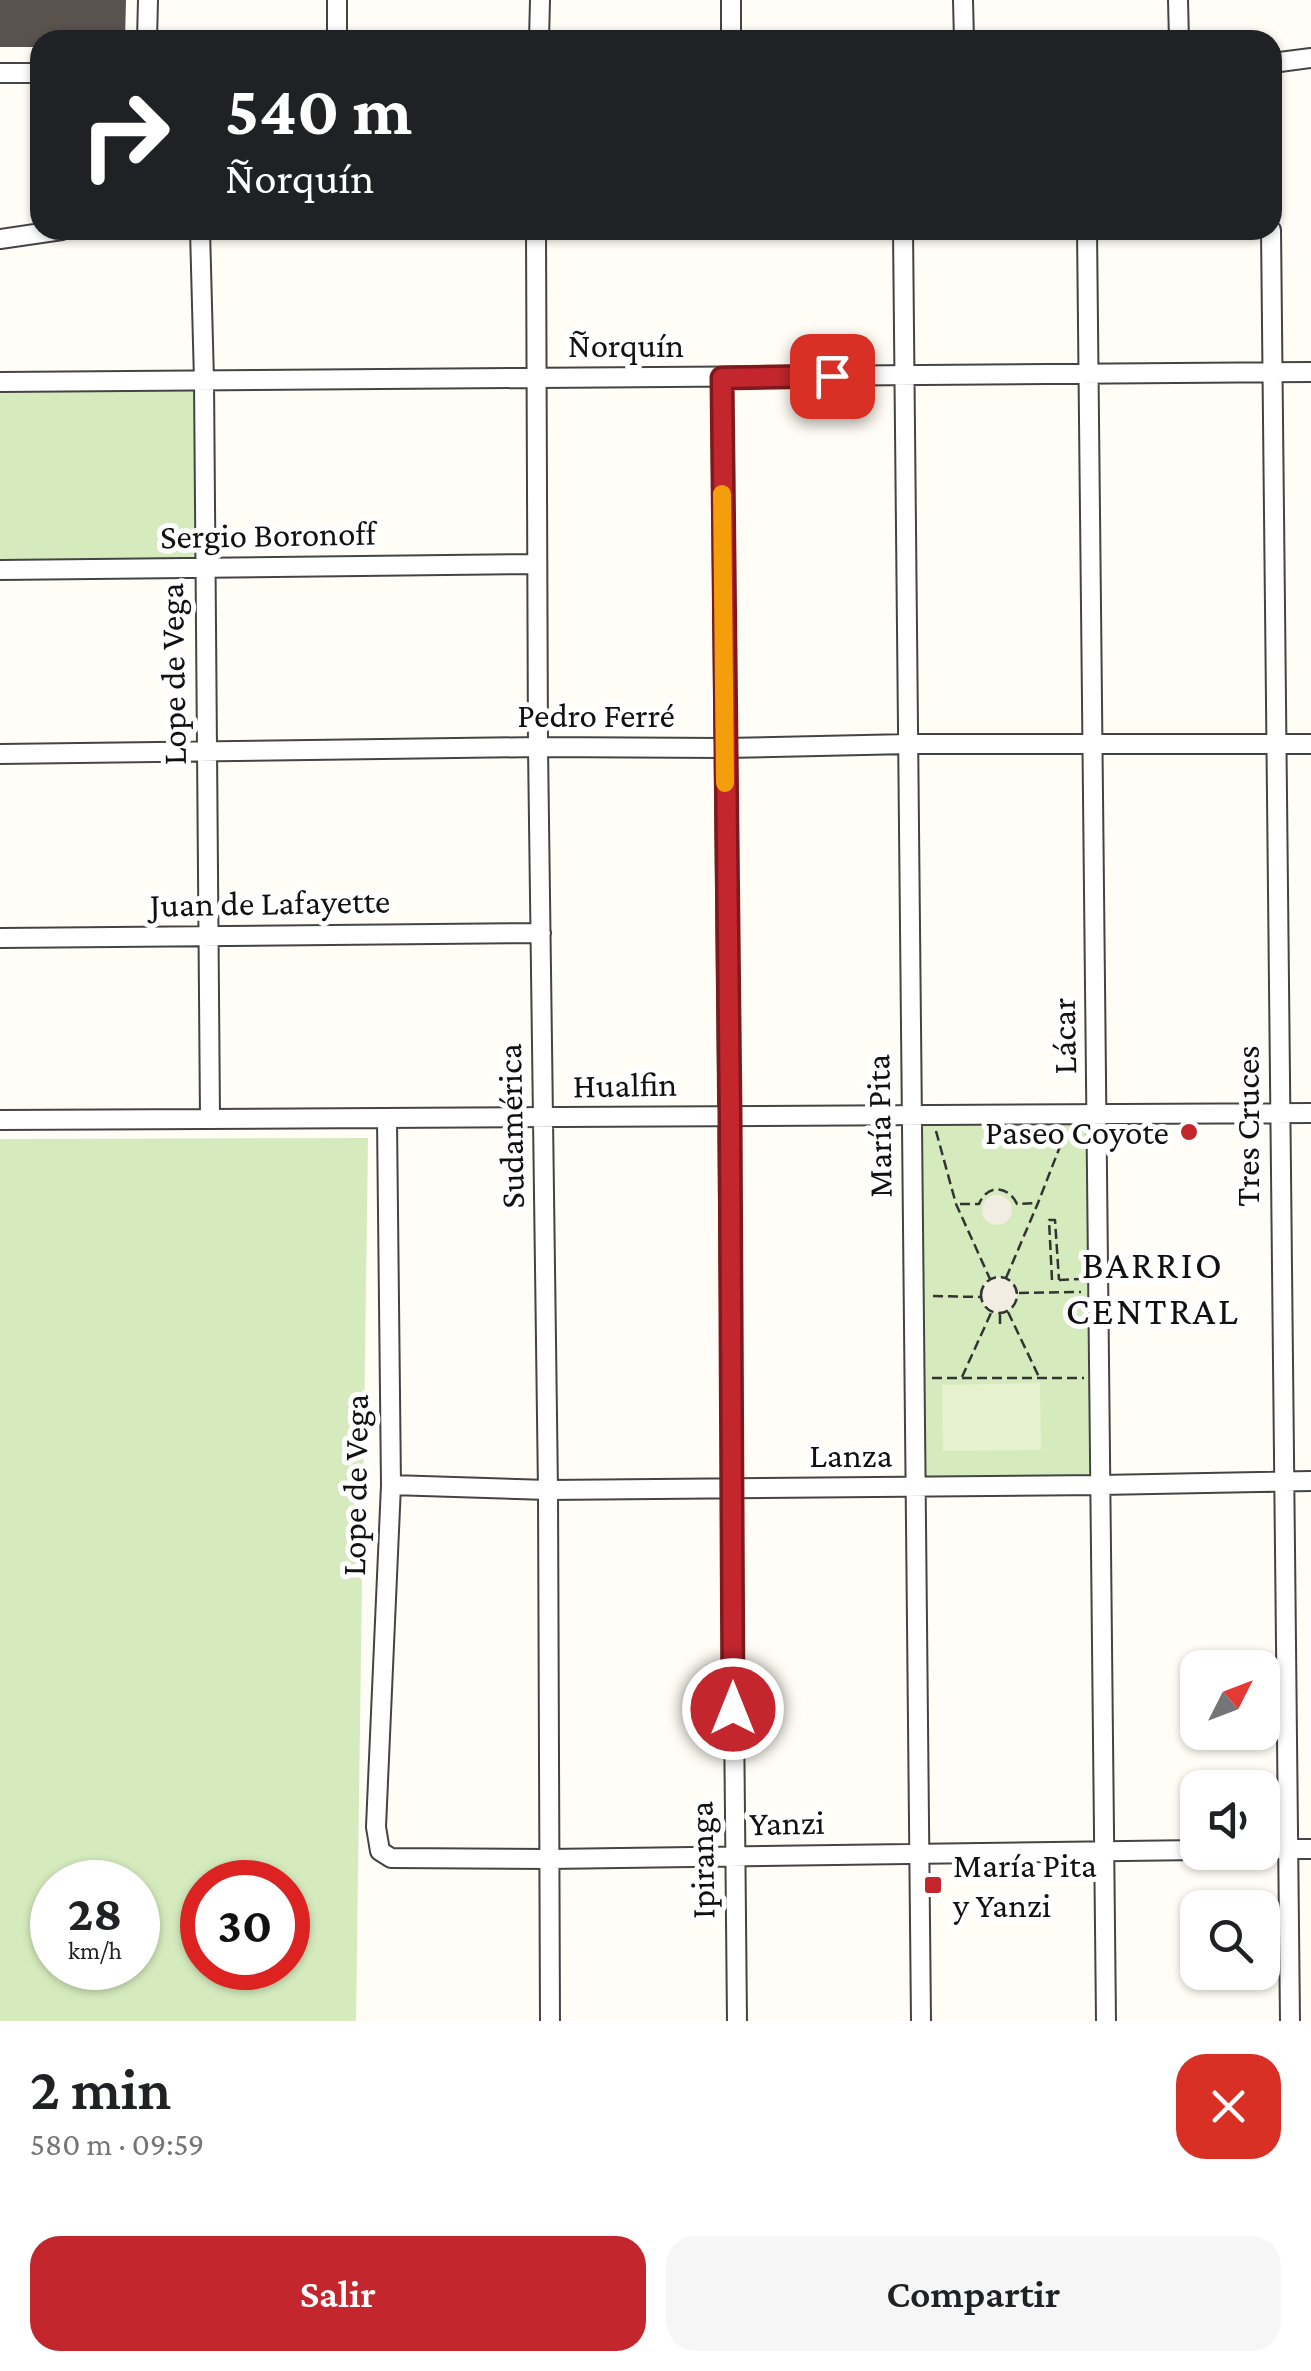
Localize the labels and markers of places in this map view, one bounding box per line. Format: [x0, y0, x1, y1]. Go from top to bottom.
pin [790, 334, 875, 419]
place label: Paseo Coyote [985, 1113, 1169, 1152]
marker: Paseo Coyote [1178, 1121, 1200, 1143]
place label: María Pita y Yanzi [952, 1846, 1097, 1925]
marker: María Pita y Yanzi [922, 1874, 944, 1896]

